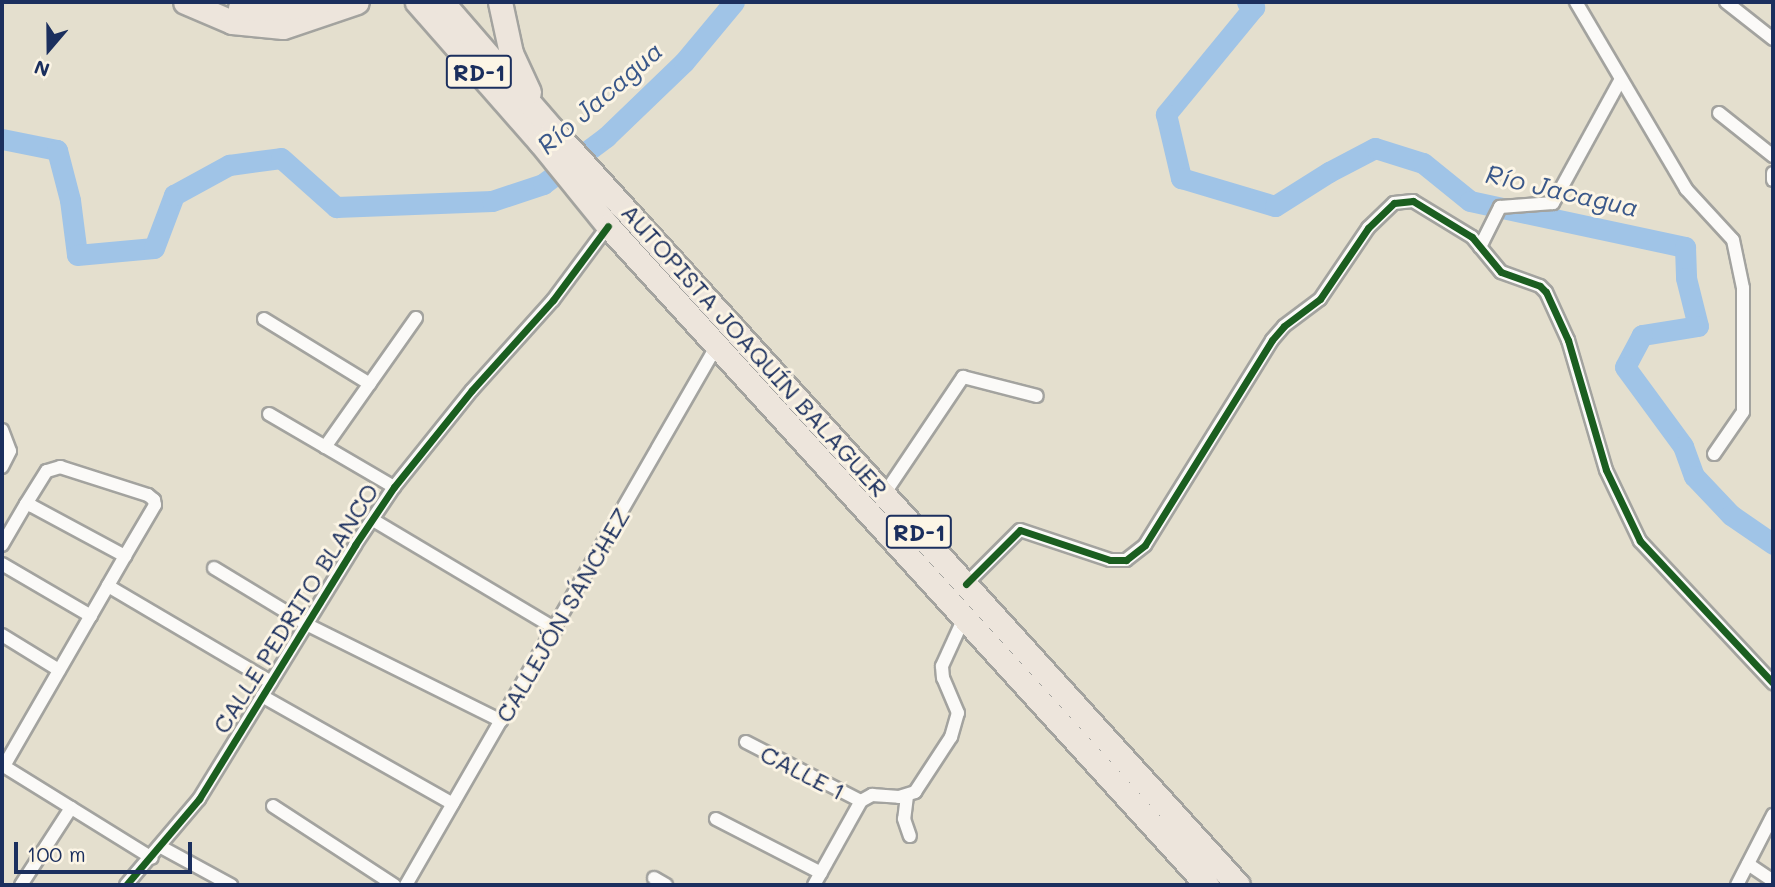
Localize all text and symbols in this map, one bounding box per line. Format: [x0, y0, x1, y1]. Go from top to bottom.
north arrow [14, 14, 84, 84]
water label: Río Jacagua [531, 35, 669, 161]
road number: RD-1 [446, 53, 512, 92]
text: N [31, 55, 53, 83]
water label: Río Jacagua [1482, 158, 1642, 224]
street label: AUTOPISTA JOAQUÍN BALAGUER [616, 198, 894, 502]
street label: CALLE PEDRITO BLANCO [206, 478, 384, 738]
street label: CALLEJÓN SÁNCHEZ [489, 503, 635, 727]
road number: RD-1 [886, 512, 952, 552]
street label: CALLE 1 [756, 738, 850, 806]
scale bar [18, 828, 196, 872]
text: 100 m [27, 840, 86, 867]

